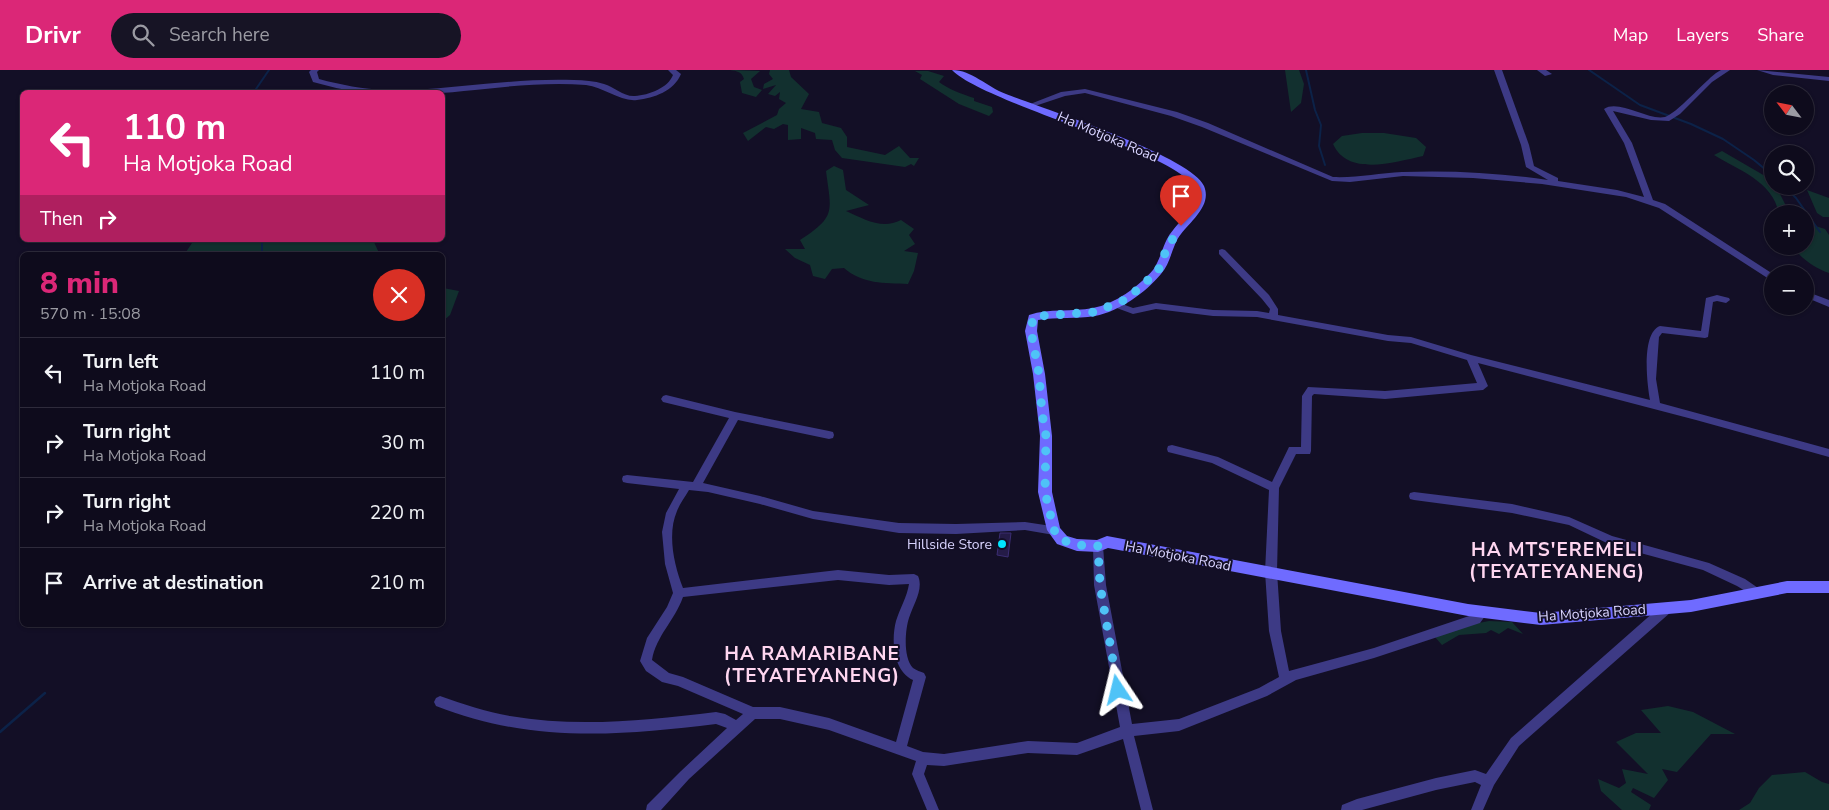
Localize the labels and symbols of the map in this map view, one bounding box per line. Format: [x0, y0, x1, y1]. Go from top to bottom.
north arrow [1764, 85, 1814, 135]
street label: Ha Motjoka Road [1055, 107, 1161, 167]
pin [1160, 175, 1202, 226]
place label: Hillside Store [907, 535, 992, 554]
street label: Ha Motjoka Road [1123, 536, 1233, 576]
district label: HA MTS'EREMELI (TEYATEYANENG) [1469, 537, 1645, 585]
marker: Hillside Store [996, 538, 1008, 550]
street label: Ha Motjoka Road [1538, 600, 1646, 626]
district label: HA RAMARIBANE (TEYATEYANENG) [724, 641, 900, 689]
position arrow [1091, 663, 1143, 715]

